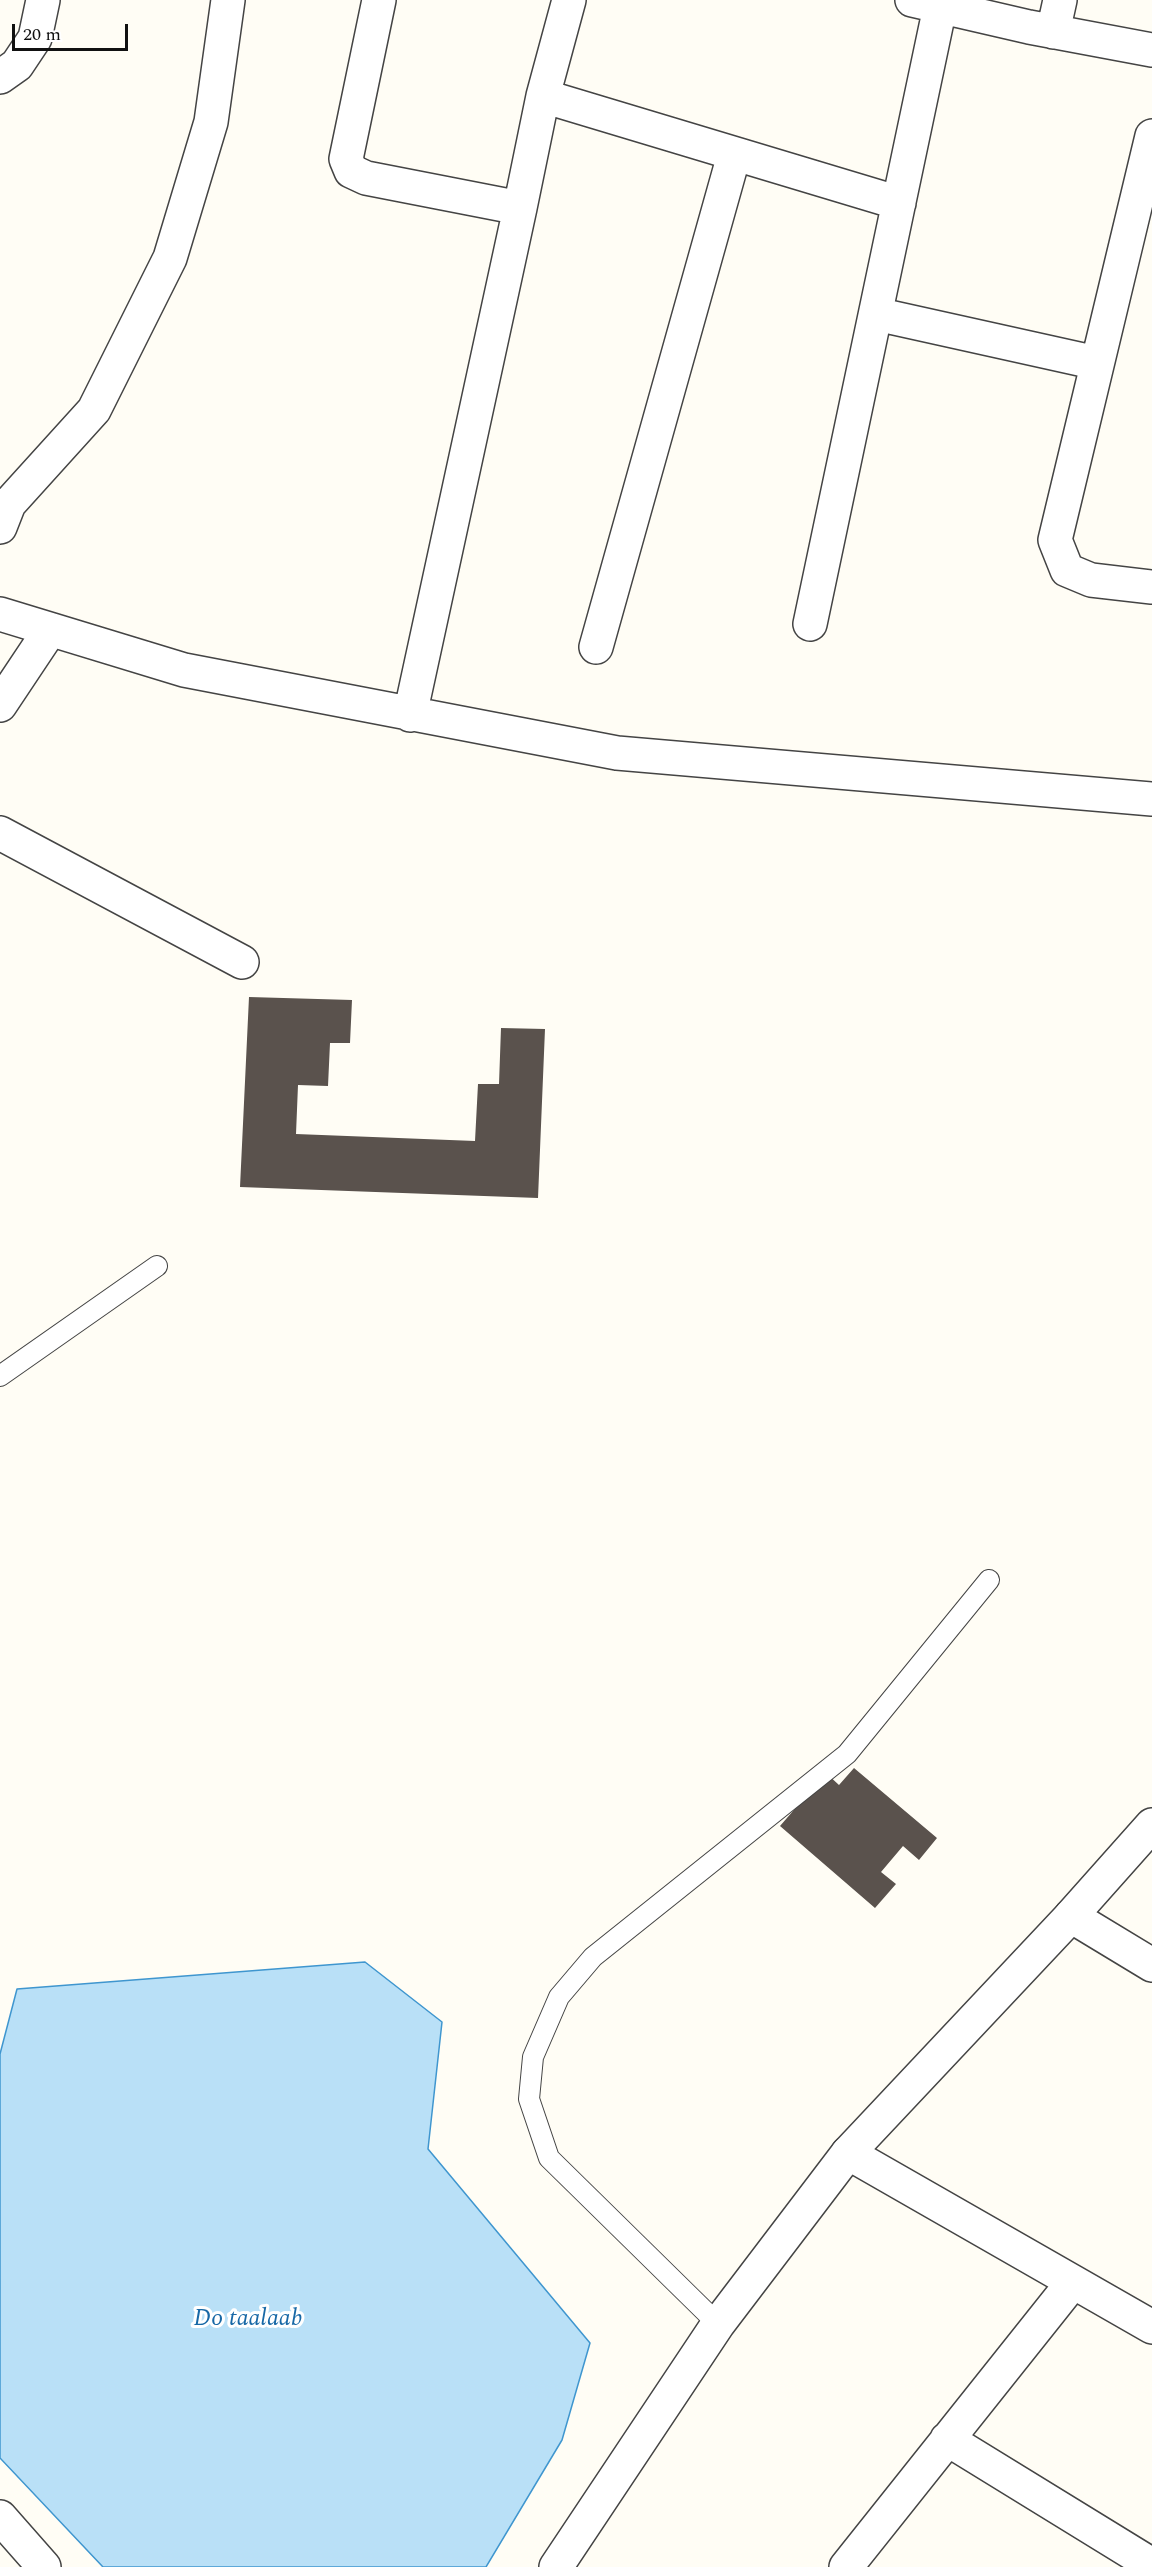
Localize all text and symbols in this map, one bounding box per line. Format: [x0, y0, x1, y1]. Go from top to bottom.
scale bar [15, 12, 130, 50]
text: 20 m [23, 21, 61, 48]
water label: Do taalaab [193, 2306, 303, 2334]

